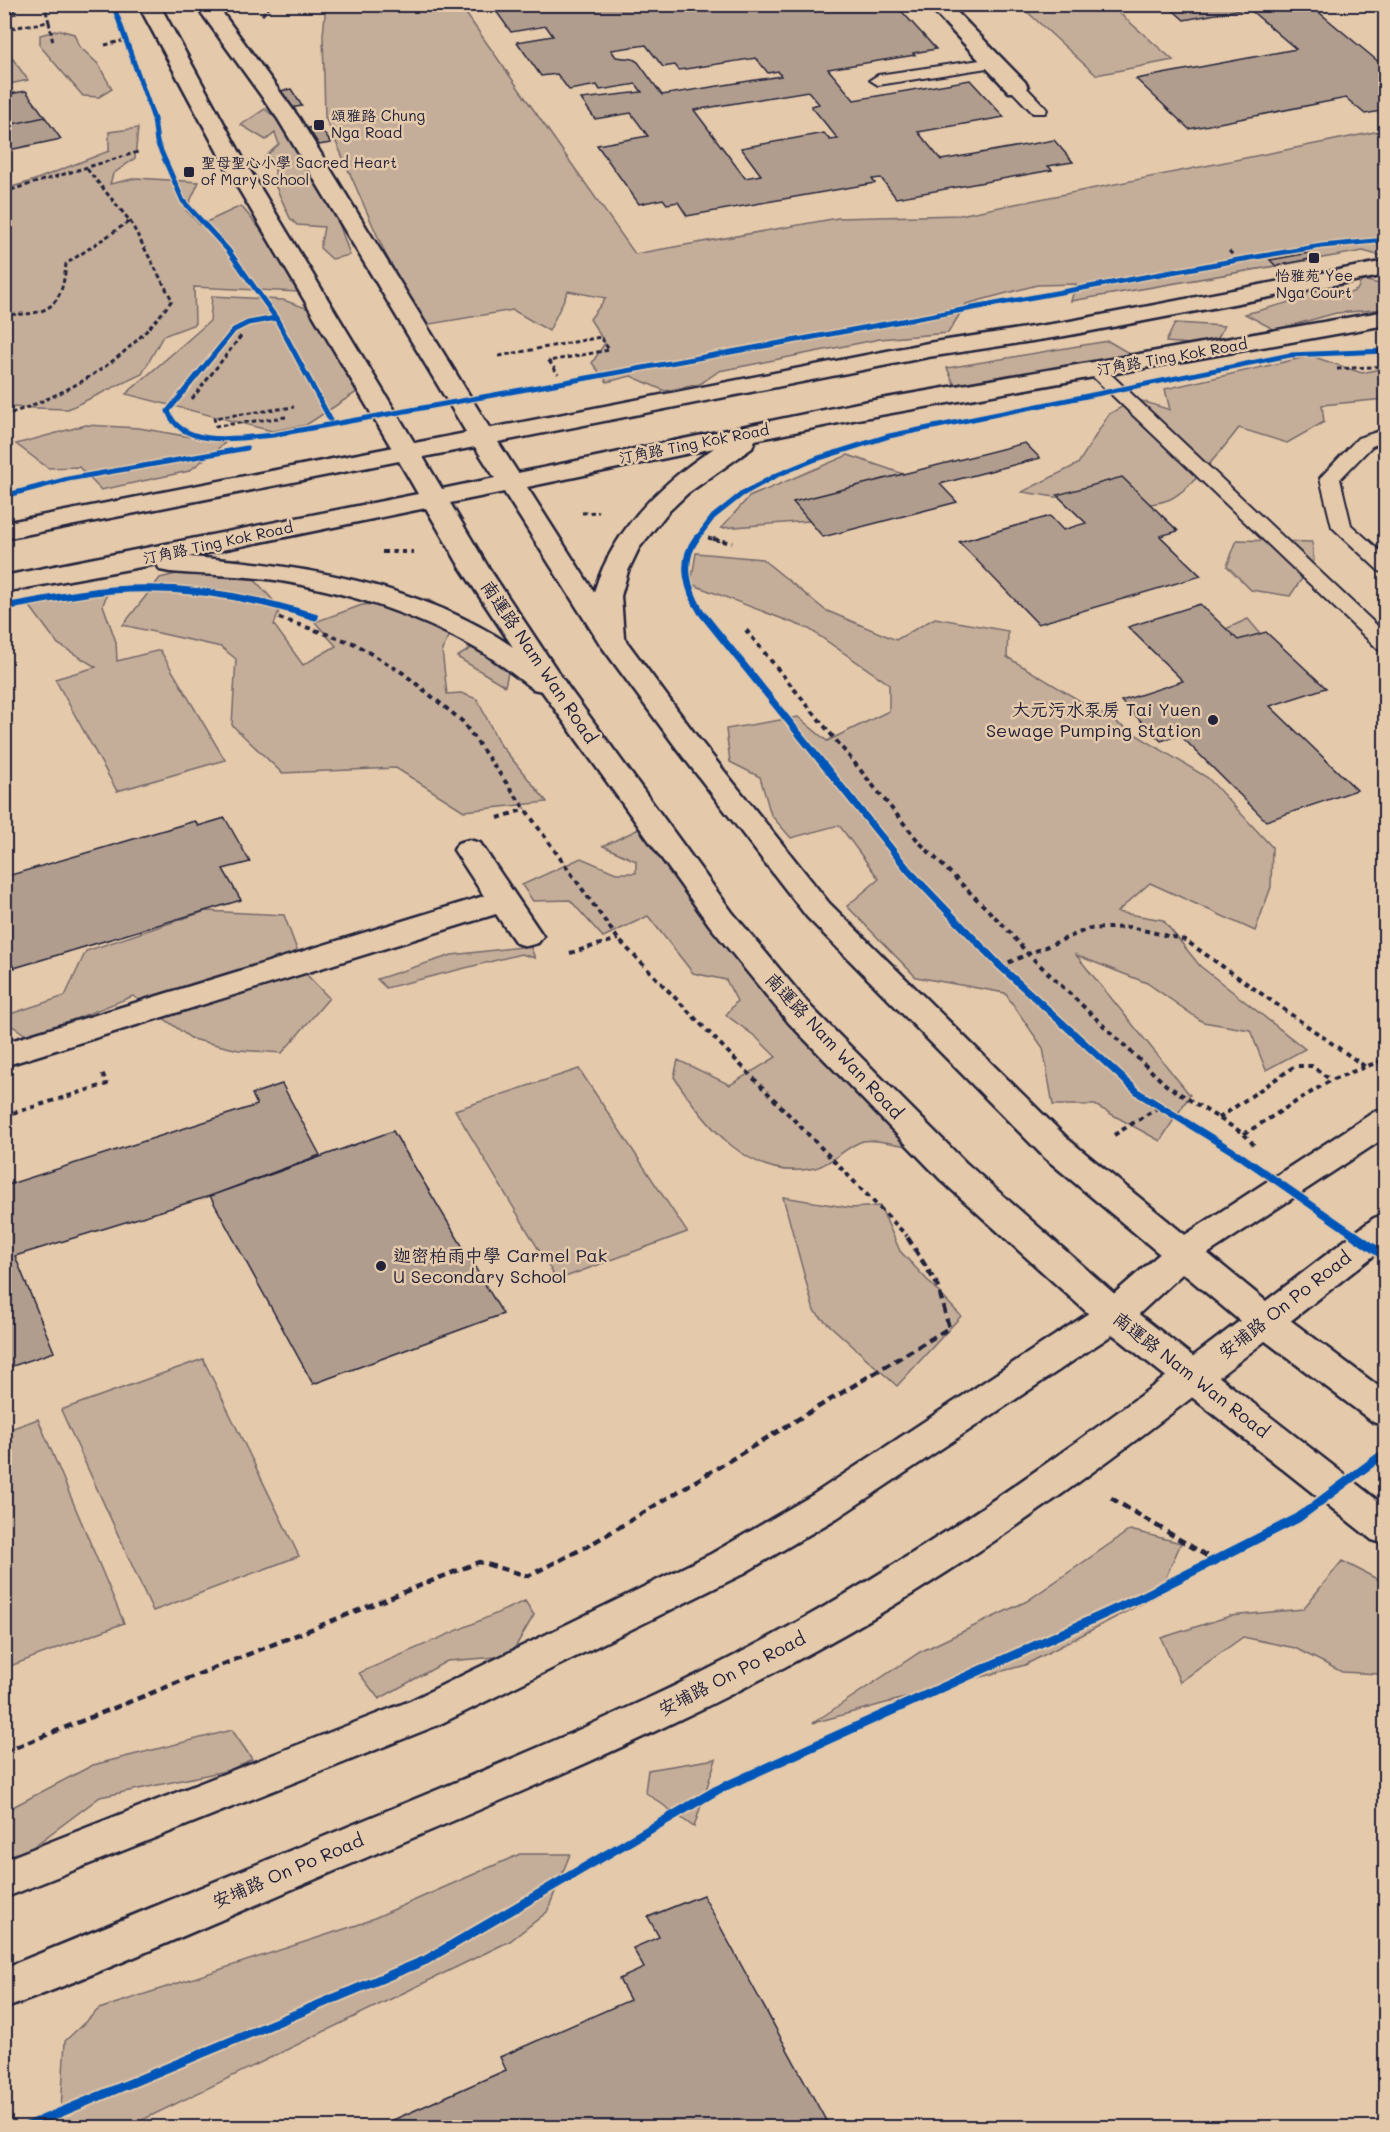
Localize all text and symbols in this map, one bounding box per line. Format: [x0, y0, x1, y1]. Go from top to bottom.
place label: 頌雅路 Chung Nga Road [331, 105, 425, 142]
marker: 頌雅路 Chung Nga Road [312, 118, 326, 132]
place label: 聖母聖心小學 Sacred Heart of Mary School [201, 152, 397, 189]
marker: 聖母聖心小學 Sacred Heart of Mary School [182, 165, 196, 179]
marker: 怡雅苑 Yee Nga Court [1307, 251, 1321, 265]
place label: 怡雅苑 Yee Nga Court [1275, 265, 1353, 302]
street label: 汀角路 Ting Kok Road [1095, 333, 1249, 379]
street label: 汀角路 Ting Kok Road [617, 419, 771, 467]
street label: 汀角路 Ting Kok Road [141, 516, 295, 568]
street label: 南運路 Nam Wan Road [476, 575, 603, 748]
place label: 大元污水泵房 Tai Yuen Sewage Pumping Station [986, 697, 1201, 742]
marker: 大元污水泵房 Tai Yuen Sewage Pumping Station [1206, 713, 1220, 727]
street label: 南運路 Nam Wan Road [760, 967, 909, 1124]
place label: 迦密柏雨中學 Carmel Pak U Secondary School [393, 1243, 607, 1288]
street label: 安埔路 On Po Road [1213, 1245, 1356, 1364]
marker: 迦密柏雨中學 Carmel Pak U Secondary School [374, 1259, 388, 1273]
street label: 南運路 Nam Wan Road [1109, 1306, 1275, 1443]
street label: 安埔路 On Po Road [654, 1626, 809, 1721]
street label: 安埔路 On Po Road [208, 1827, 367, 1913]

